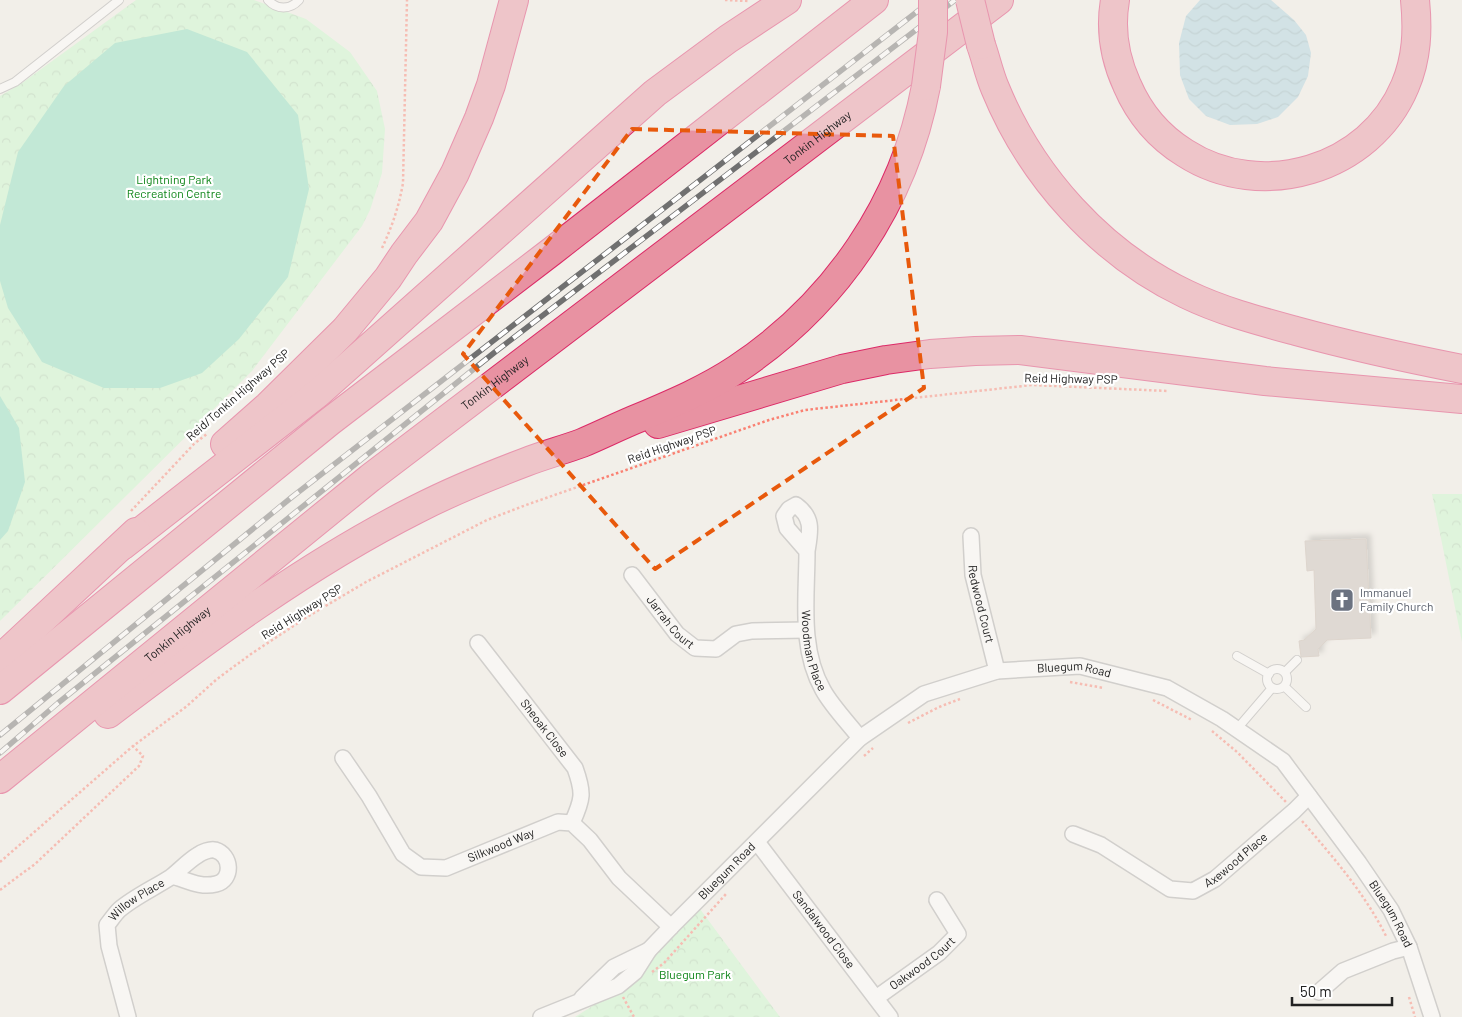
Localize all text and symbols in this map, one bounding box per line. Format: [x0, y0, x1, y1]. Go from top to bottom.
street label: Tonkin Highway [780, 107, 854, 167]
park label: Lightning Park Recreation Centre [127, 172, 221, 200]
street label: Reid/Tonkin Highway PSP [183, 346, 292, 443]
street label: Tonkin Highway [458, 352, 531, 412]
street label: Reid Highway PSP [1024, 370, 1118, 386]
street label: Reid Highway PSP [625, 422, 718, 466]
street label: Redwood Court [966, 565, 998, 644]
street label: Reid Highway PSP [258, 581, 345, 642]
place label: Immanuel Family Church [1360, 585, 1433, 613]
church icon: Immanuel Family Church [1329, 587, 1355, 613]
street label: Jarrah Court [644, 592, 698, 651]
street label: Tonkin Highway [141, 602, 213, 665]
street label: Woodman Place [800, 610, 830, 693]
street label: Bluegum Road [1037, 658, 1113, 680]
street label: Sheoak Close [518, 696, 572, 760]
street label: Silkwood Way [465, 824, 537, 864]
street label: Axewood Place [1201, 829, 1270, 890]
street label: Bluegum Road [695, 839, 758, 902]
street label: Willow Place [105, 875, 167, 923]
street label: Bluegum Road [1367, 877, 1416, 949]
street label: Sandalwood Close [790, 887, 858, 971]
street label: Oakwood Court [886, 933, 958, 992]
park label: Bluegum Park [659, 967, 731, 981]
scale bar [1292, 974, 1392, 1006]
text: 50 m [1300, 982, 1332, 1000]

